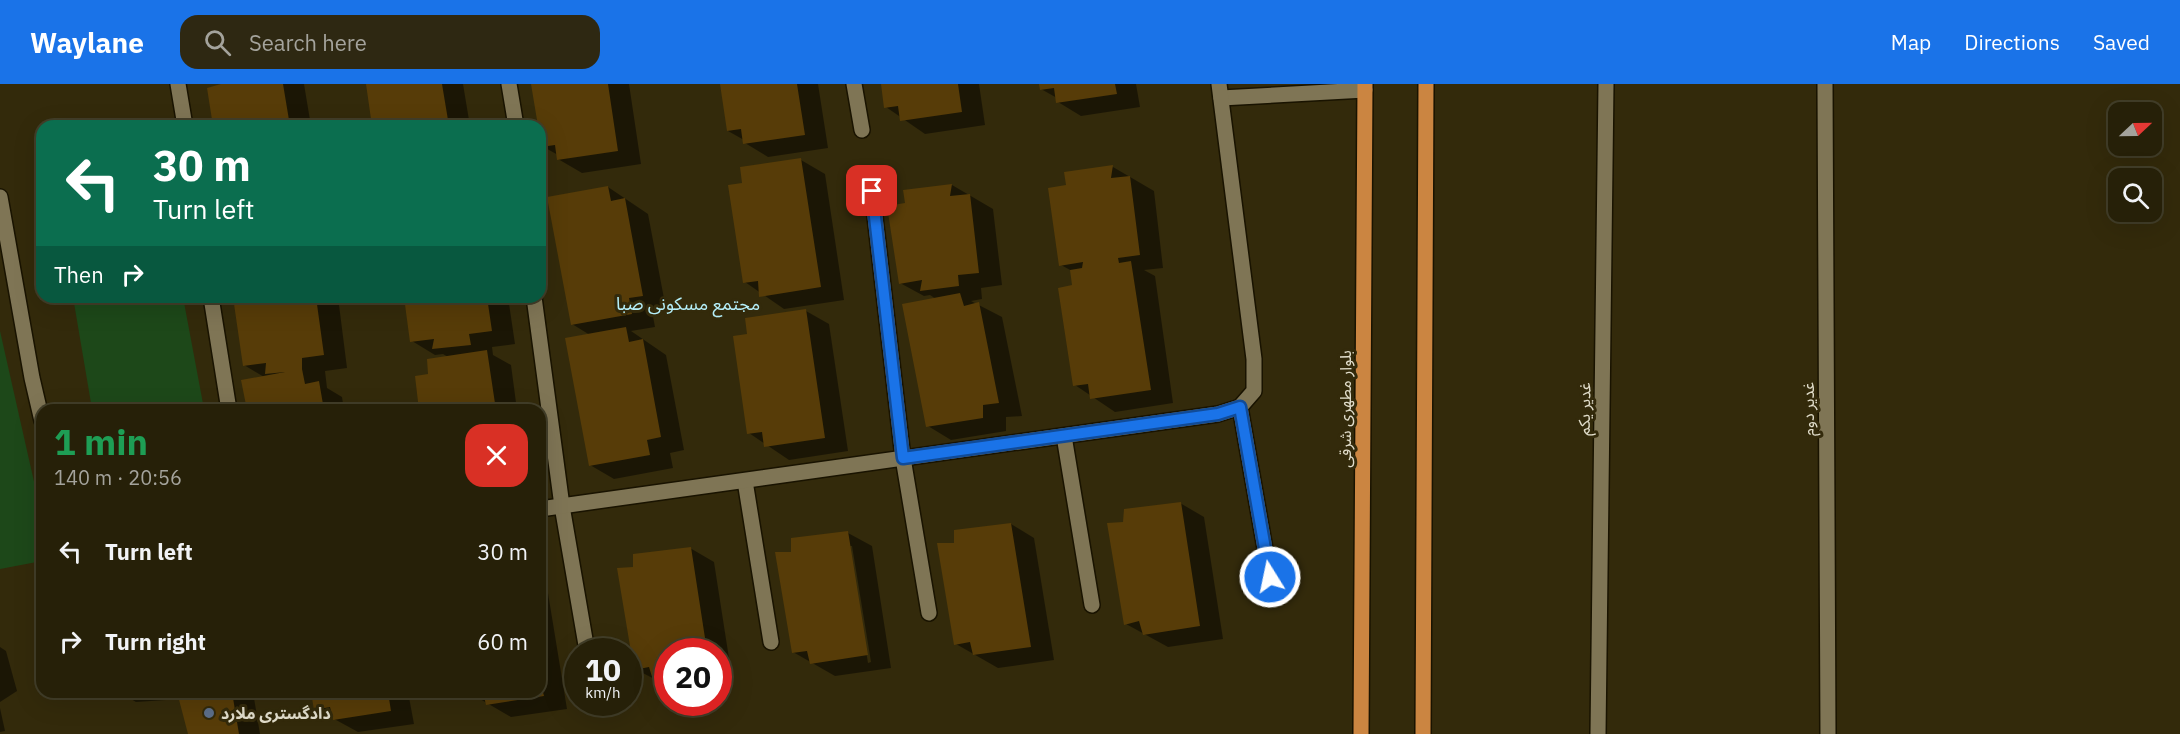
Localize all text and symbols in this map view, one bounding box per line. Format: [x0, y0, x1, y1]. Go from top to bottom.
search box [180, 15, 600, 69]
text: Waylane [30, 24, 144, 61]
icon: search [201, 26, 234, 59]
text: Search here [249, 28, 367, 57]
text: Map [1891, 28, 1931, 56]
text: Directions [1964, 28, 2060, 56]
text: Saved [2093, 28, 2150, 56]
north arrow [2108, 102, 2162, 156]
map controls [2108, 102, 2162, 222]
text: 30 m [153, 138, 251, 193]
icon: left [54, 144, 132, 222]
pin [846, 165, 897, 216]
button: search [2108, 168, 2162, 222]
icon: arrive [855, 174, 888, 207]
text: Turn left [153, 191, 254, 226]
icon: right [116, 258, 149, 291]
text: Then [54, 260, 104, 289]
district label: مجتمع مسکونی صبا [616, 292, 760, 318]
street label: بلوار مطهری شرقی [1335, 350, 1355, 468]
street label: غدیر یکم [1574, 382, 1597, 436]
street label: غدیر دوم [1798, 382, 1821, 436]
text: 1 min [54, 418, 148, 465]
button: close [465, 424, 528, 487]
text: 140 m · 20:56 [54, 464, 182, 491]
icon: left [54, 535, 87, 568]
text: Turn left [105, 537, 193, 566]
text: 30 m [477, 537, 528, 566]
position arrow [1238, 545, 1302, 609]
icon: right [54, 625, 87, 658]
text: Turn right [105, 627, 206, 656]
text: 60 m [477, 627, 528, 656]
speed limit sign: 20 [654, 638, 732, 716]
text: 10 [585, 650, 621, 689]
text: km/h [585, 683, 621, 702]
place label: دادگستری ملارد [221, 703, 331, 723]
marker: دادگستری ملارد [202, 706, 216, 720]

